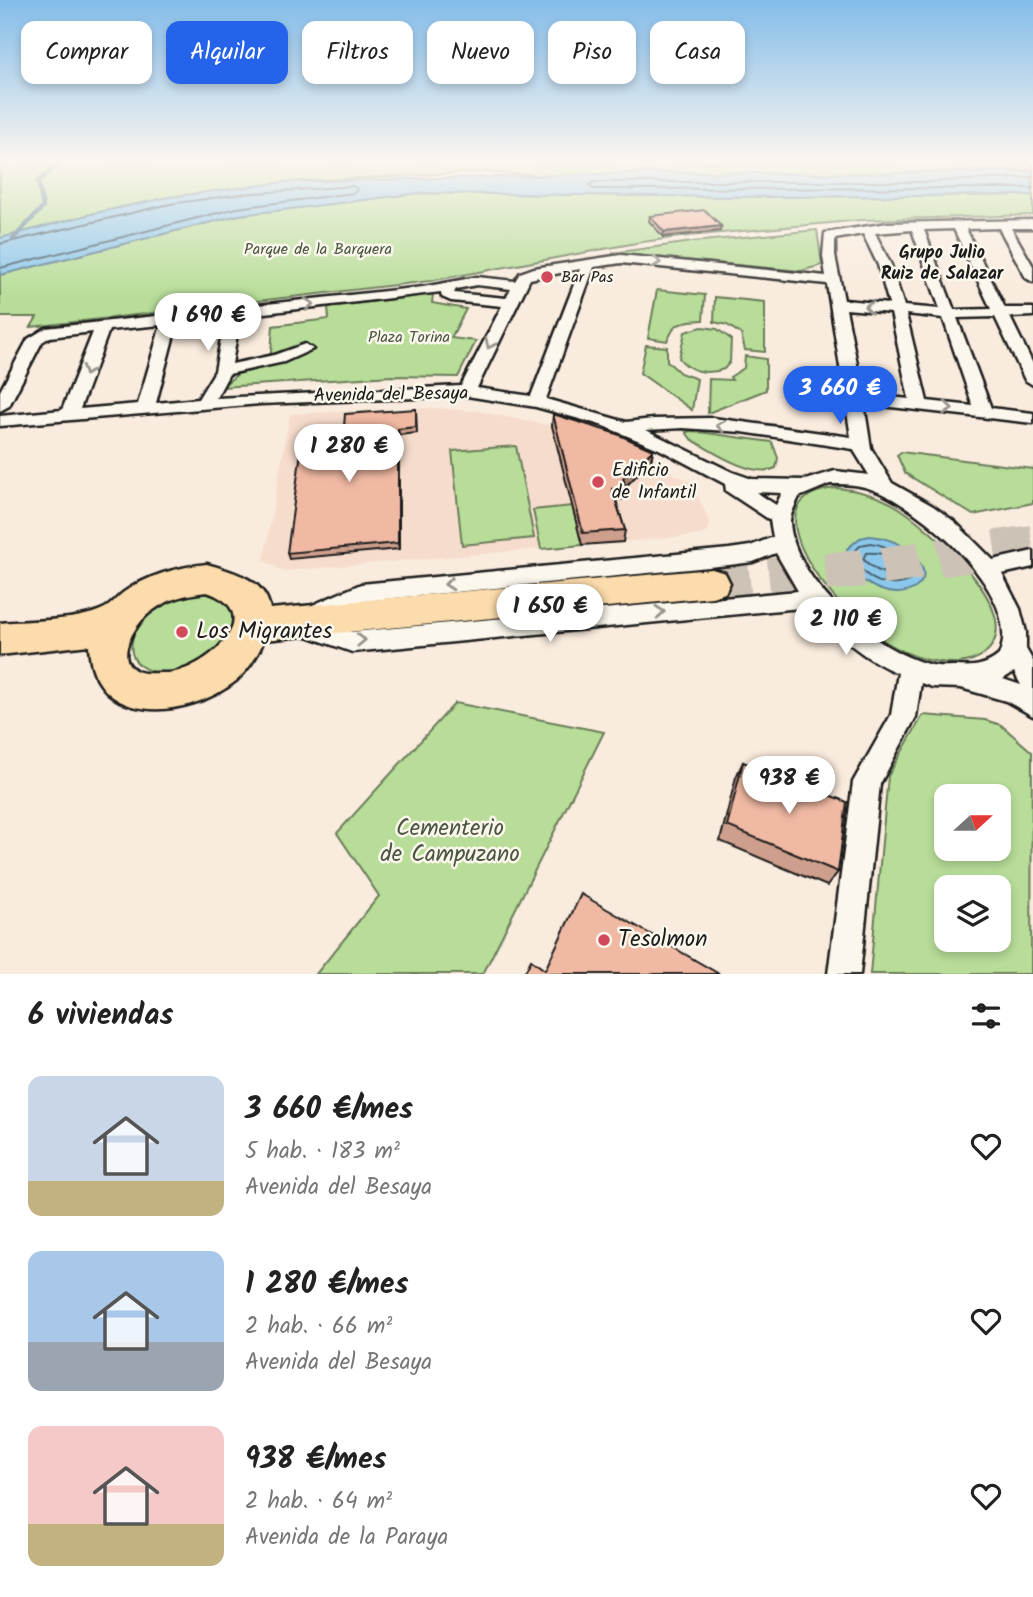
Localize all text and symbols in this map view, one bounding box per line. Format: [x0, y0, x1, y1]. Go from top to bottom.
chip: Comprar [21, 21, 152, 84]
chip: Alquilar [166, 21, 288, 84]
chip: Filtros [302, 21, 413, 84]
chip: Nuevo [427, 21, 534, 84]
chip: Piso [548, 21, 636, 84]
chip: Casa [650, 21, 745, 84]
park label: Parque de la Barquera [244, 237, 392, 262]
district label: Grupo Julio Ruiz de Salazar [881, 239, 1005, 289]
one-way arrow [650, 255, 662, 270]
place label: Bar Pas [561, 265, 614, 290]
marker: Bar Pas [539, 269, 555, 285]
pin: 1 690 € [143, 294, 273, 353]
one-way arrow [304, 297, 315, 312]
text: 1 690 € [170, 298, 246, 334]
one-way arrow [863, 300, 875, 315]
park label: Plaza Torina [368, 325, 450, 350]
one-way arrow [484, 337, 498, 349]
one-way arrow [81, 365, 95, 377]
pin: 3 660 € [775, 366, 905, 426]
text: 3 660 € [799, 371, 881, 407]
street label: Avenida del Besaya [313, 379, 469, 411]
one-way arrow [942, 400, 953, 415]
one-way arrow [715, 418, 727, 433]
pin: 1 280 € [284, 424, 414, 484]
text: 1 280 € [310, 429, 388, 465]
place label: Edificio de Infantil [612, 456, 697, 508]
marker: Edificio de Infantil [590, 474, 606, 490]
one-way arrow [443, 577, 454, 592]
pin: 1 650 € [485, 584, 615, 644]
text: 1 650 € [512, 589, 588, 625]
pin: 2 110 € [781, 598, 911, 657]
text: 2 110 € [810, 602, 882, 638]
one-way arrow [655, 605, 666, 620]
place label: Los Migrantes [196, 614, 332, 650]
marker: Los Migrantes [174, 624, 190, 640]
one-way arrow [356, 632, 367, 648]
pin: 938 € [740, 756, 838, 816]
text: 938 € [758, 761, 820, 797]
north arrow [934, 784, 1012, 861]
map controls [934, 784, 1011, 952]
park label: Cementerio de Campuzano [380, 811, 520, 873]
button: layers [934, 875, 1011, 952]
place label: Tesolmon [618, 922, 708, 958]
marker: Tesolmon [596, 932, 612, 948]
text: 6 viviendas [28, 992, 173, 1040]
icon: filters [967, 997, 1005, 1035]
text: 3 660 €/mes [245, 1086, 413, 1134]
icon: home [84, 1104, 168, 1188]
icon: heart [967, 1127, 1005, 1165]
text: 5 hab. · 183 m² [245, 1134, 400, 1170]
text: Avenida del Besaya [245, 1170, 432, 1206]
text: 1 280 €/mes [245, 1261, 408, 1309]
icon: home [84, 1279, 168, 1363]
icon: heart [967, 1302, 1005, 1340]
text: 2 hab. · 66 m² [245, 1309, 392, 1345]
text: Avenida del Besaya [245, 1345, 432, 1381]
text: 938 €/mes [245, 1436, 387, 1484]
icon: home [84, 1454, 168, 1538]
icon: heart [967, 1477, 1005, 1515]
text: 2 hab. · 64 m² [245, 1484, 392, 1520]
text: Avenida de la Paraya [245, 1520, 448, 1556]

